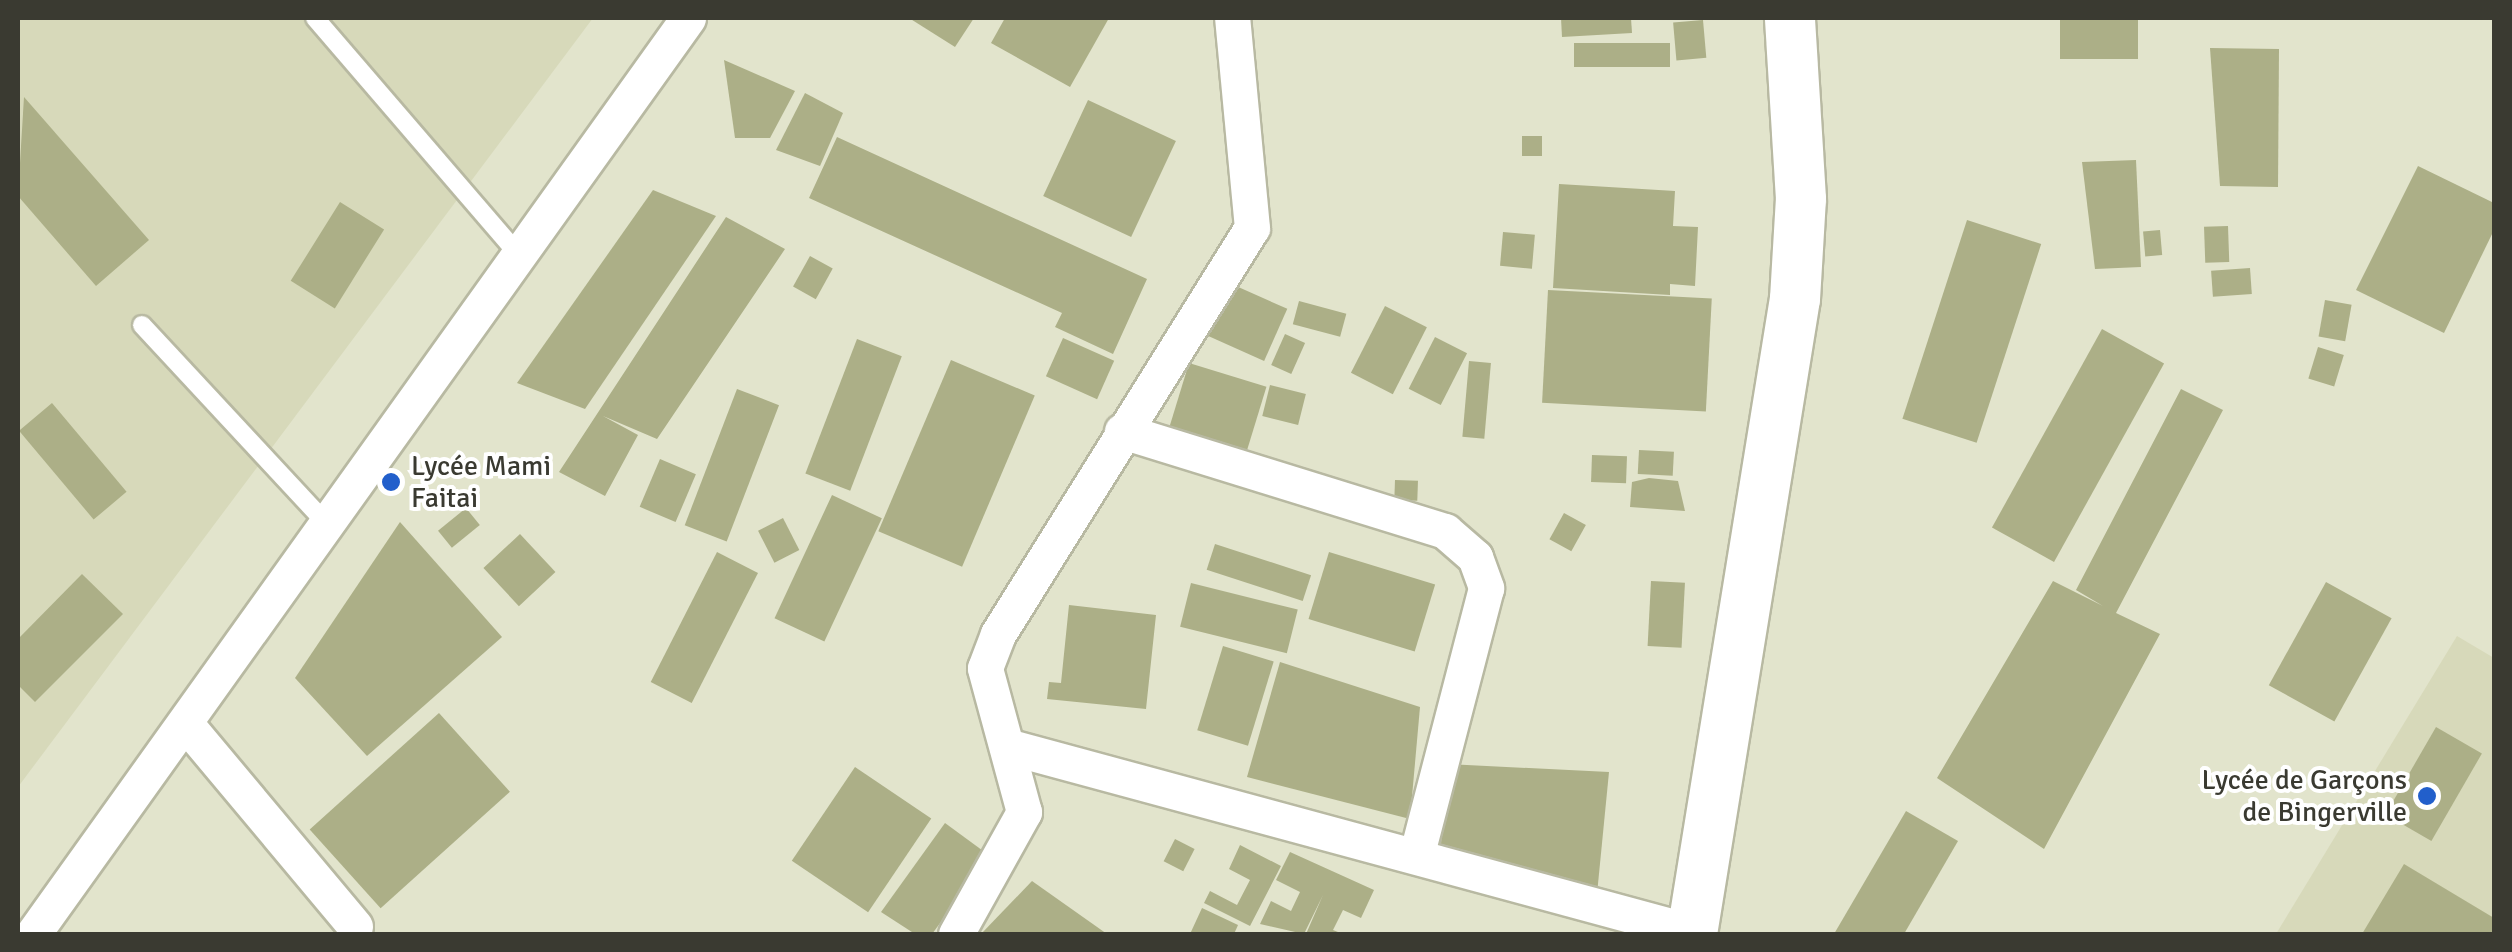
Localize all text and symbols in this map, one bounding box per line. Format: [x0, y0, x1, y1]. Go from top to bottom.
place label: Lycée Mami Faitai [411, 449, 551, 515]
marker: Lycée Mami Faitai [380, 471, 402, 493]
place label: Lycée de Garçons de Bingerville [2202, 763, 2407, 829]
marker: Lycée de Garçons de Bingerville [2416, 785, 2438, 807]

